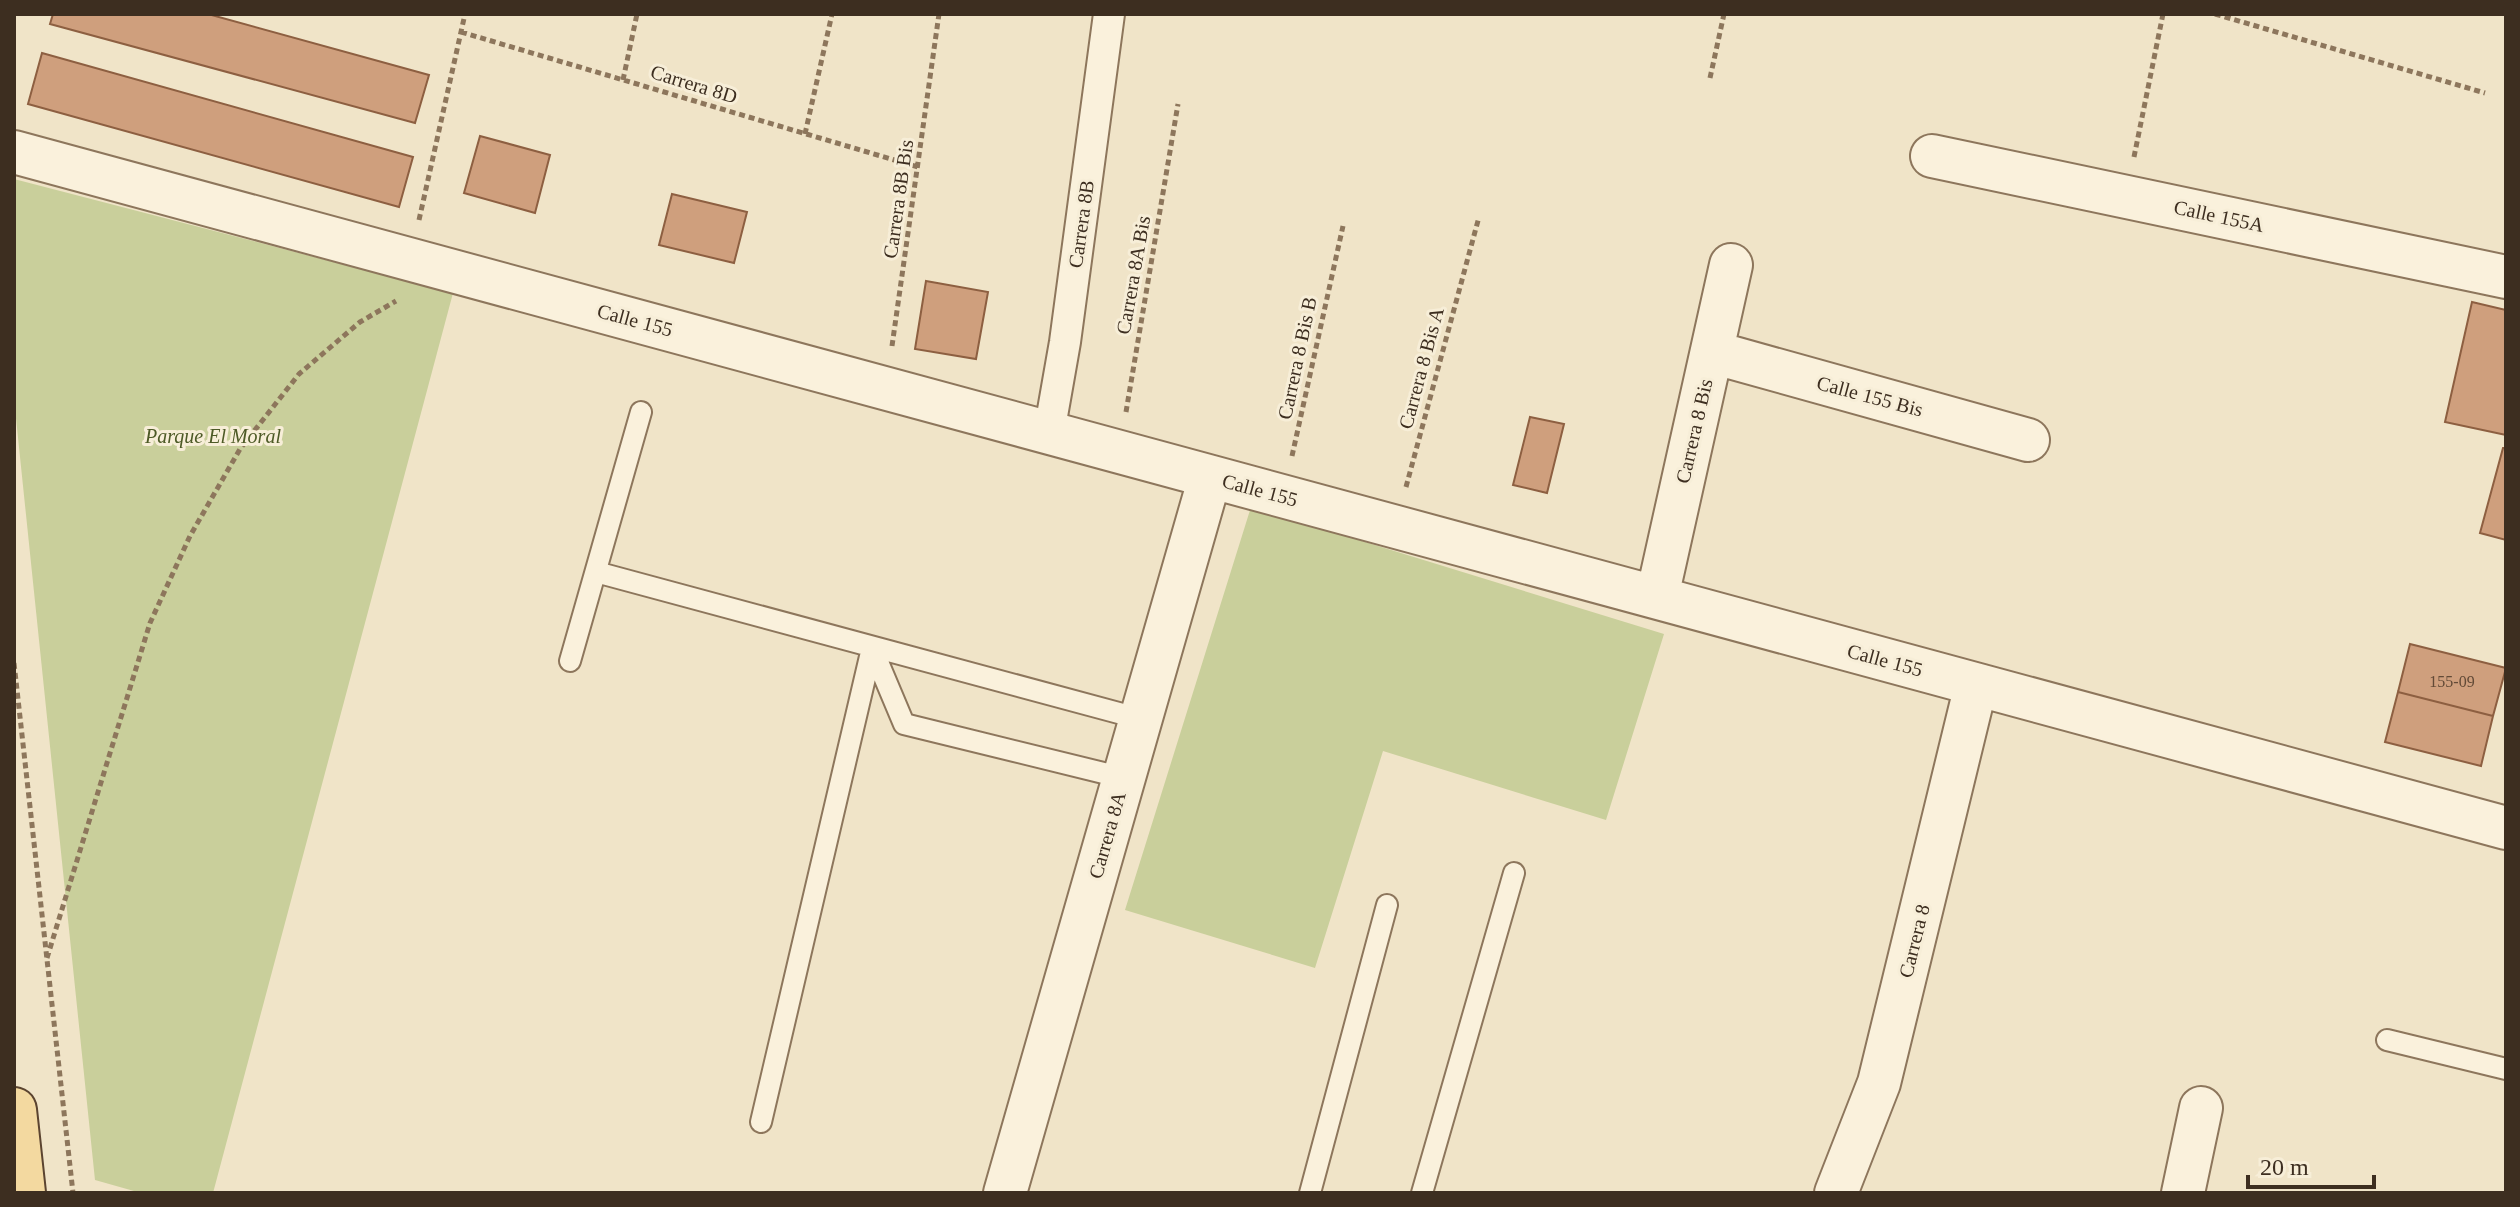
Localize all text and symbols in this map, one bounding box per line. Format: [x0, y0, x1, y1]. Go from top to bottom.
street label: Carrera 8D [648, 60, 740, 108]
street label: Carrera 8B Bis [879, 138, 917, 260]
street label: Carrera 8B [1064, 179, 1098, 269]
street label: Calle 155A [2172, 196, 2267, 236]
street label: Carrera 8A Bis [1112, 214, 1154, 336]
street label: Carrera 8 Bis B [1273, 295, 1321, 421]
street label: Calle 155 [595, 299, 675, 341]
street label: Carrera 8 Bis A [1394, 304, 1448, 431]
street label: Calle 155 Bis [1815, 371, 1926, 421]
street label: Carrera 8 Bis [1671, 376, 1717, 485]
park label: Parque El Moral [144, 425, 281, 448]
street label: Calle 155 [1220, 469, 1300, 511]
street label: Calle 155 [1845, 639, 1925, 681]
house number: 155-09 [2429, 673, 2475, 690]
street label: Carrera 8A [1084, 788, 1130, 881]
street label: Carrera 8 [1894, 902, 1934, 980]
scale bar [2248, 1139, 2374, 1189]
text: 20 m [2260, 1154, 2309, 1180]

